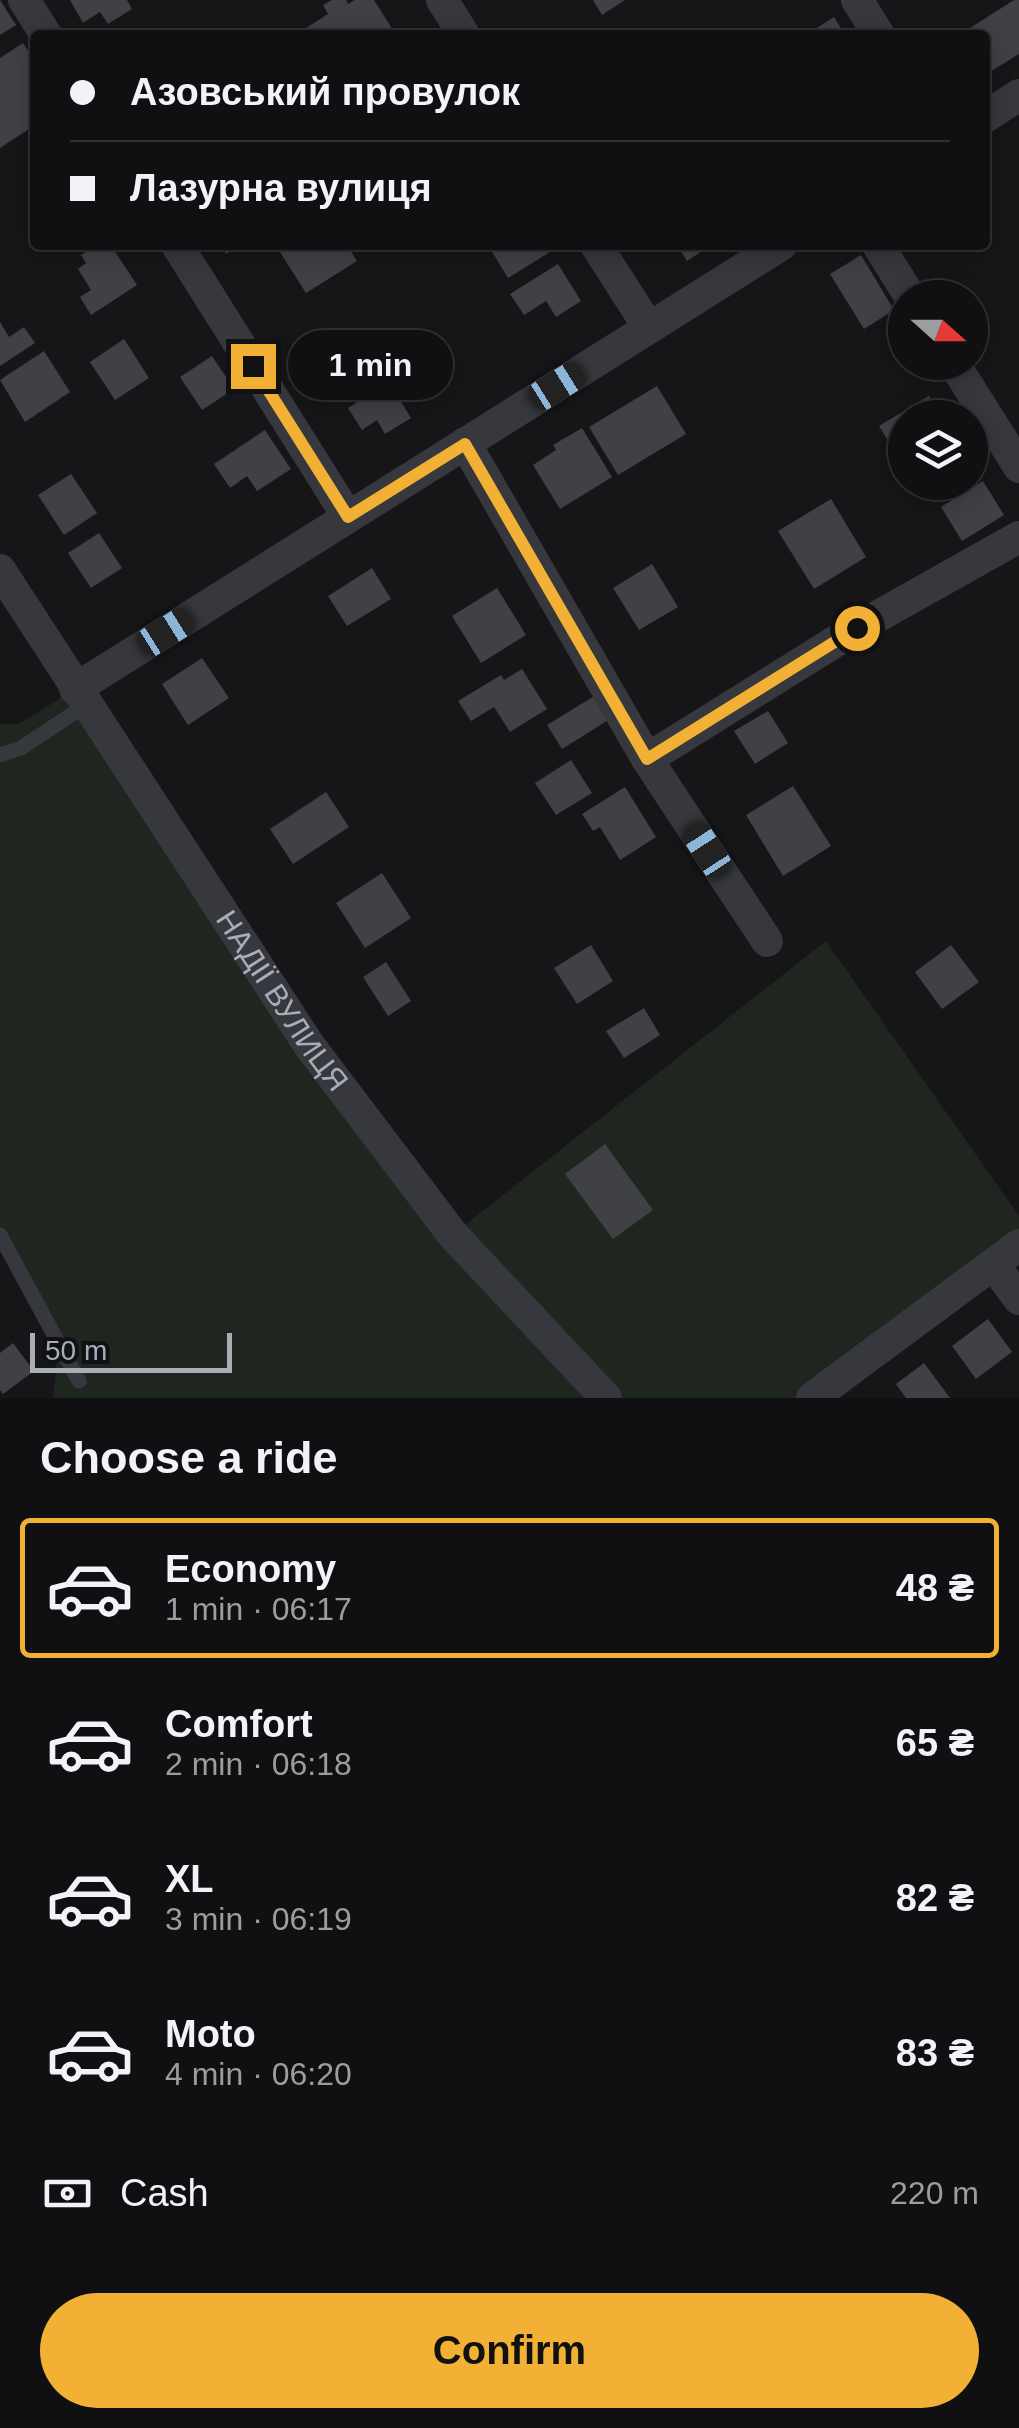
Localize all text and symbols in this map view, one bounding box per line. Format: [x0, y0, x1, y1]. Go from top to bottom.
text: Азовський провулок [130, 71, 520, 113]
text: Лазурна вулиця [130, 167, 432, 209]
north arrow [888, 280, 988, 380]
map controls [888, 280, 988, 500]
callout: 1 min [288, 331, 453, 401]
route end [231, 344, 276, 389]
text: 1 min [329, 347, 412, 383]
car [524, 357, 590, 415]
button: layers [888, 400, 988, 500]
car [133, 603, 199, 661]
route start [835, 606, 880, 651]
car [678, 817, 736, 883]
street label: НАДІЇ ВУЛИЦЯ [210, 904, 355, 1097]
scale bar [30, 1328, 232, 1372]
text: 50 m [45, 1335, 107, 1366]
text: Choose a ride [40, 1432, 338, 1483]
icon: car [45, 1543, 135, 1633]
text: Economy [165, 1548, 336, 1590]
text: 48 ₴ [896, 1567, 974, 1609]
text: 1 min · 06:17 [165, 1591, 352, 1627]
icon: car [45, 1698, 135, 1788]
text: Comfort [165, 1703, 313, 1745]
text: 65 ₴ [896, 1722, 974, 1764]
text: 2 min · 06:18 [165, 1746, 352, 1782]
icon: car [45, 1853, 135, 1943]
text: XL [165, 1858, 214, 1900]
text: 82 ₴ [896, 1877, 974, 1919]
text: 3 min · 06:19 [165, 1901, 352, 1937]
icon: car [45, 2008, 135, 2098]
text: Moto [165, 2013, 256, 2055]
text: 83 ₴ [896, 2032, 974, 2074]
text: 4 min · 06:20 [165, 2056, 352, 2092]
icon: cash [40, 2166, 95, 2221]
text: Cash [120, 2172, 209, 2214]
text: 220 m [890, 2175, 979, 2211]
button: Confirm [40, 2293, 979, 2408]

